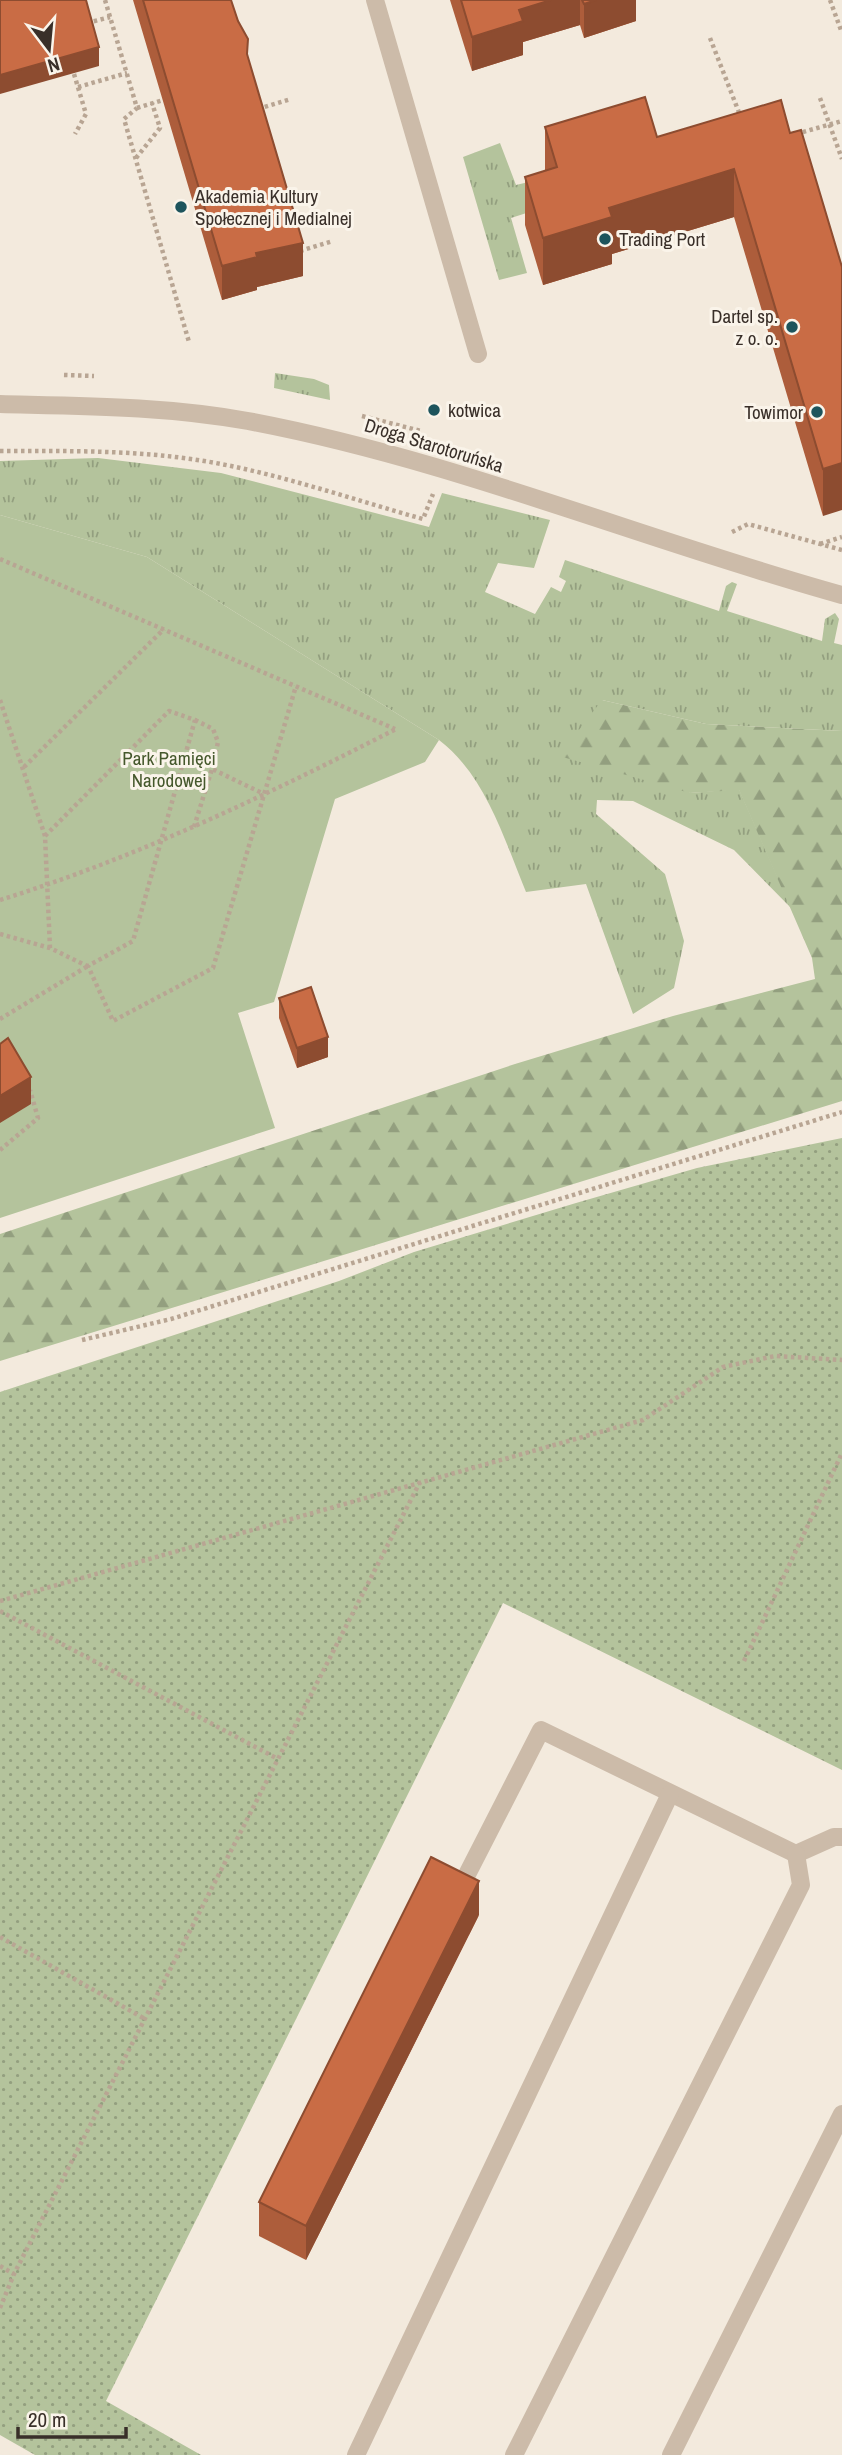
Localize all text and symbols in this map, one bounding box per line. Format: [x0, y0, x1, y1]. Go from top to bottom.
north arrow [14, 14, 84, 84]
text: N [45, 51, 63, 79]
place label: Akademia Kultury Społecznej i Medialnej [194, 183, 352, 231]
marker: Akademia Kultury Społecznej i Medialnej [173, 199, 189, 215]
place label: Trading Port [619, 226, 706, 252]
marker: Trading Port [597, 231, 613, 247]
place label: Dartel sp. z o. o. [711, 303, 778, 351]
marker: Dartel sp. z o. o. [784, 319, 800, 335]
place label: kotwica [448, 397, 501, 423]
place label: Towimor [744, 399, 804, 425]
marker: kotwica [426, 402, 442, 418]
marker: Towimor [809, 404, 825, 420]
street label: Droga Starotoruńska [361, 412, 507, 479]
park label: Park Pamięci Narodowej [122, 745, 216, 793]
scale bar [18, 2396, 126, 2440]
text: 20 m [28, 2405, 66, 2434]

